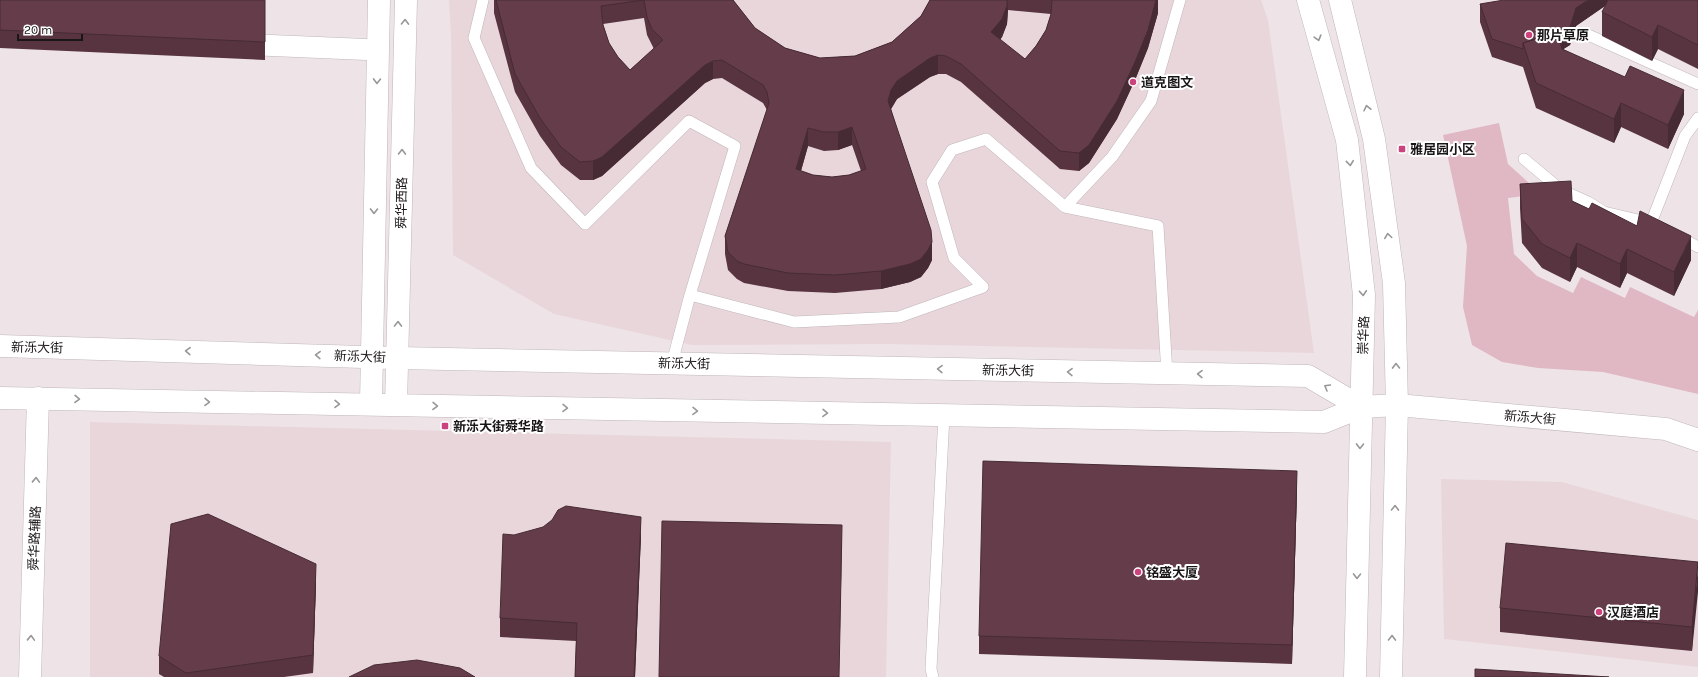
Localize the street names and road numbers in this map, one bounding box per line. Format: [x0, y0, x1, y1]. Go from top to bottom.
street label: 舜华西路 [394, 177, 409, 229]
street label: 崇华路 [1355, 315, 1372, 355]
street label: 新泺大街 [11, 340, 63, 355]
street label: 新泺大街 [334, 348, 386, 365]
street label: 新泺大街 [658, 356, 710, 371]
street label: 新泺大街 [982, 363, 1034, 378]
street label: 新泺大街 [1503, 408, 1557, 427]
street label: 舜华路辅路 [26, 505, 43, 571]

